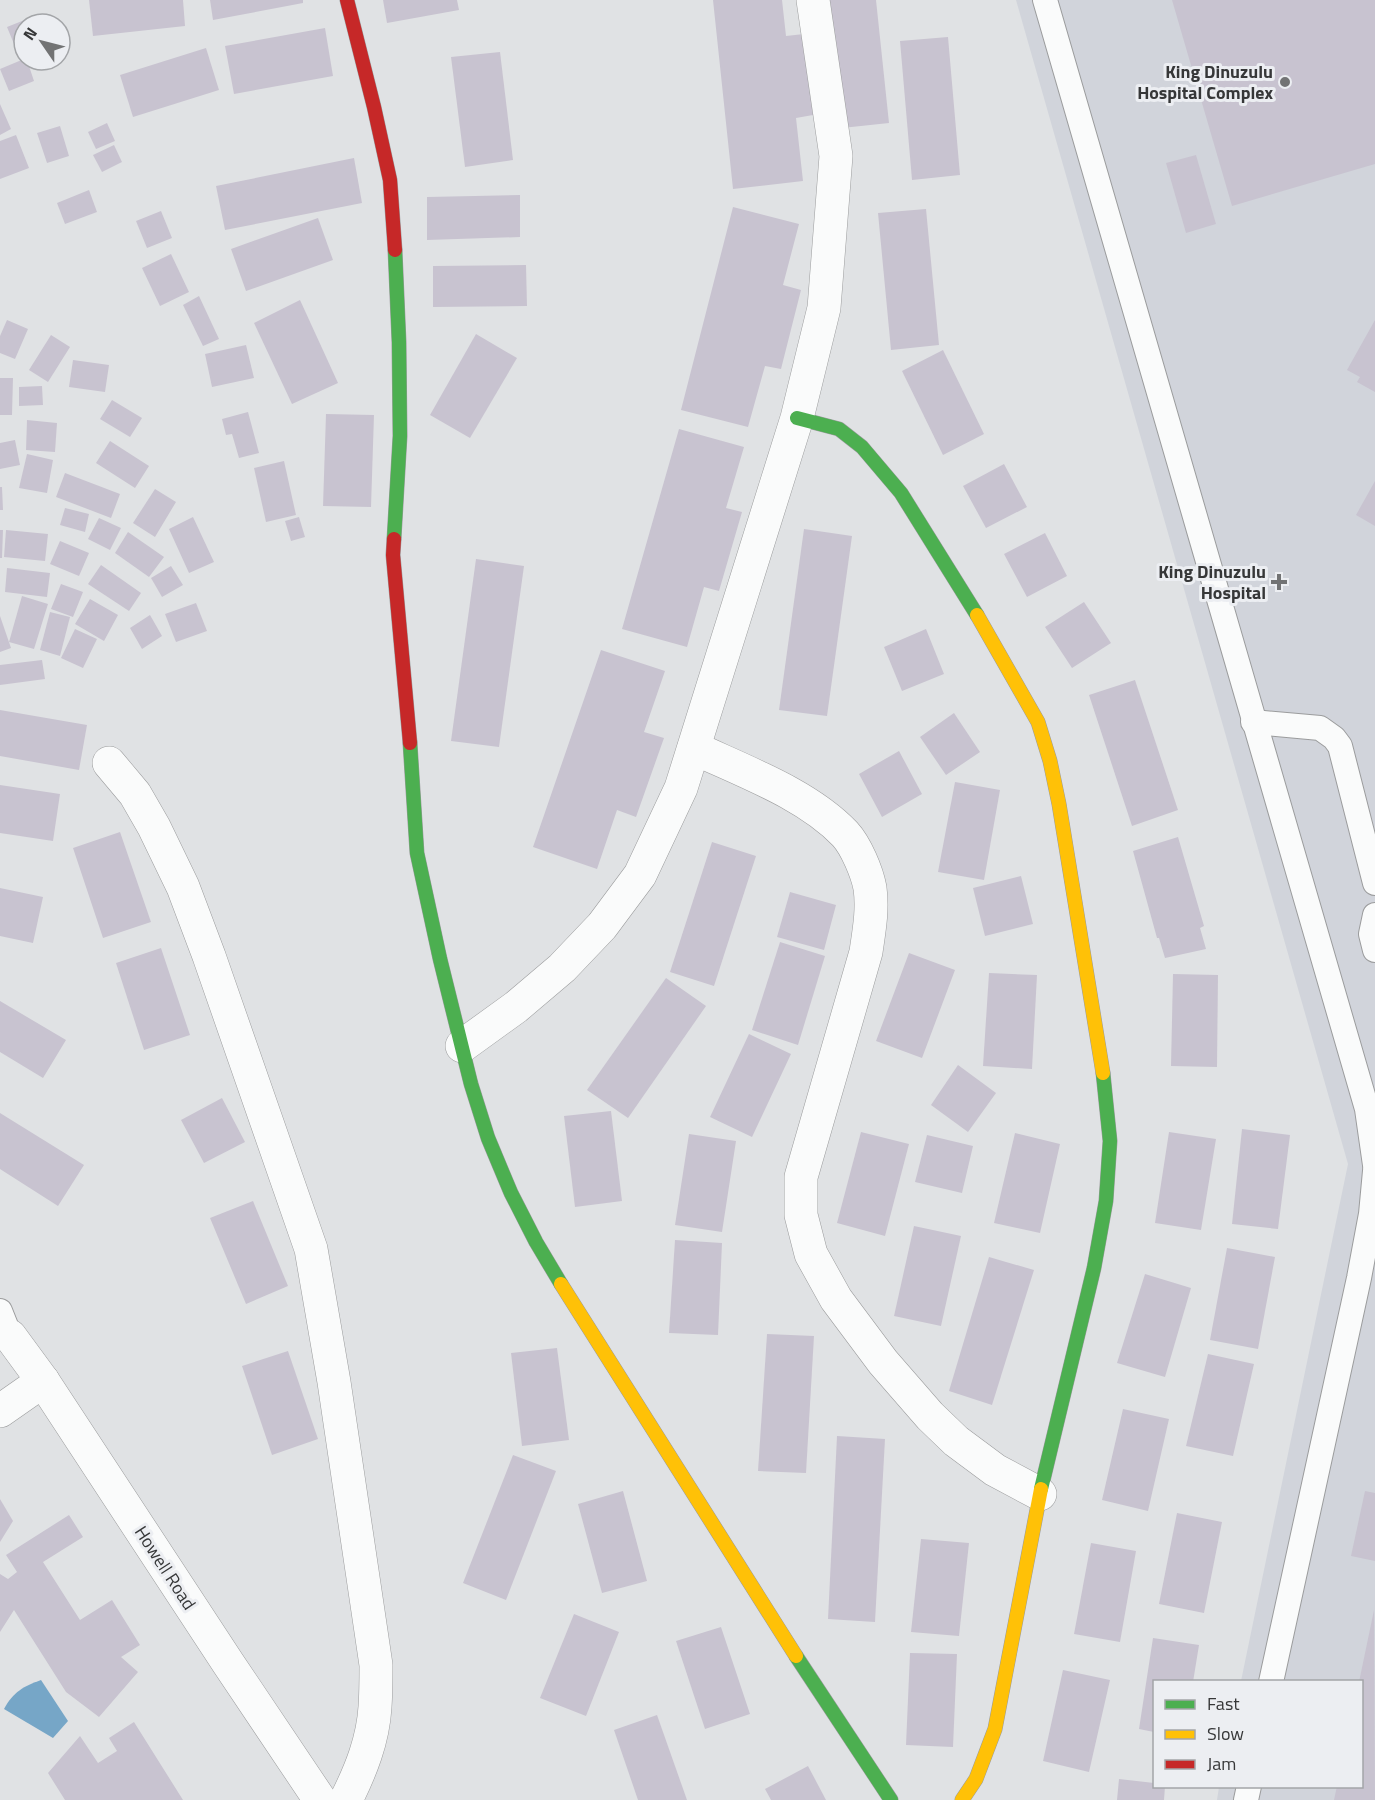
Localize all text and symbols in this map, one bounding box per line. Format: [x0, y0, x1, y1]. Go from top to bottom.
north arrow [12, 12, 72, 72]
text: N [17, 22, 43, 45]
place label: King Dinuzulu Hospital Complex [1137, 58, 1273, 106]
marker: King Dinuzulu Hospital Complex [1278, 75, 1292, 89]
place label: King Dinuzulu Hospital [1158, 558, 1266, 606]
marker: King Dinuzulu Hospital [1270, 573, 1288, 591]
street label: Howell Road [128, 1520, 203, 1615]
legend [1153, 1680, 1363, 1788]
text: Fast [1207, 1690, 1240, 1717]
text: Slow [1207, 1720, 1244, 1747]
text: Jam [1207, 1750, 1236, 1777]

